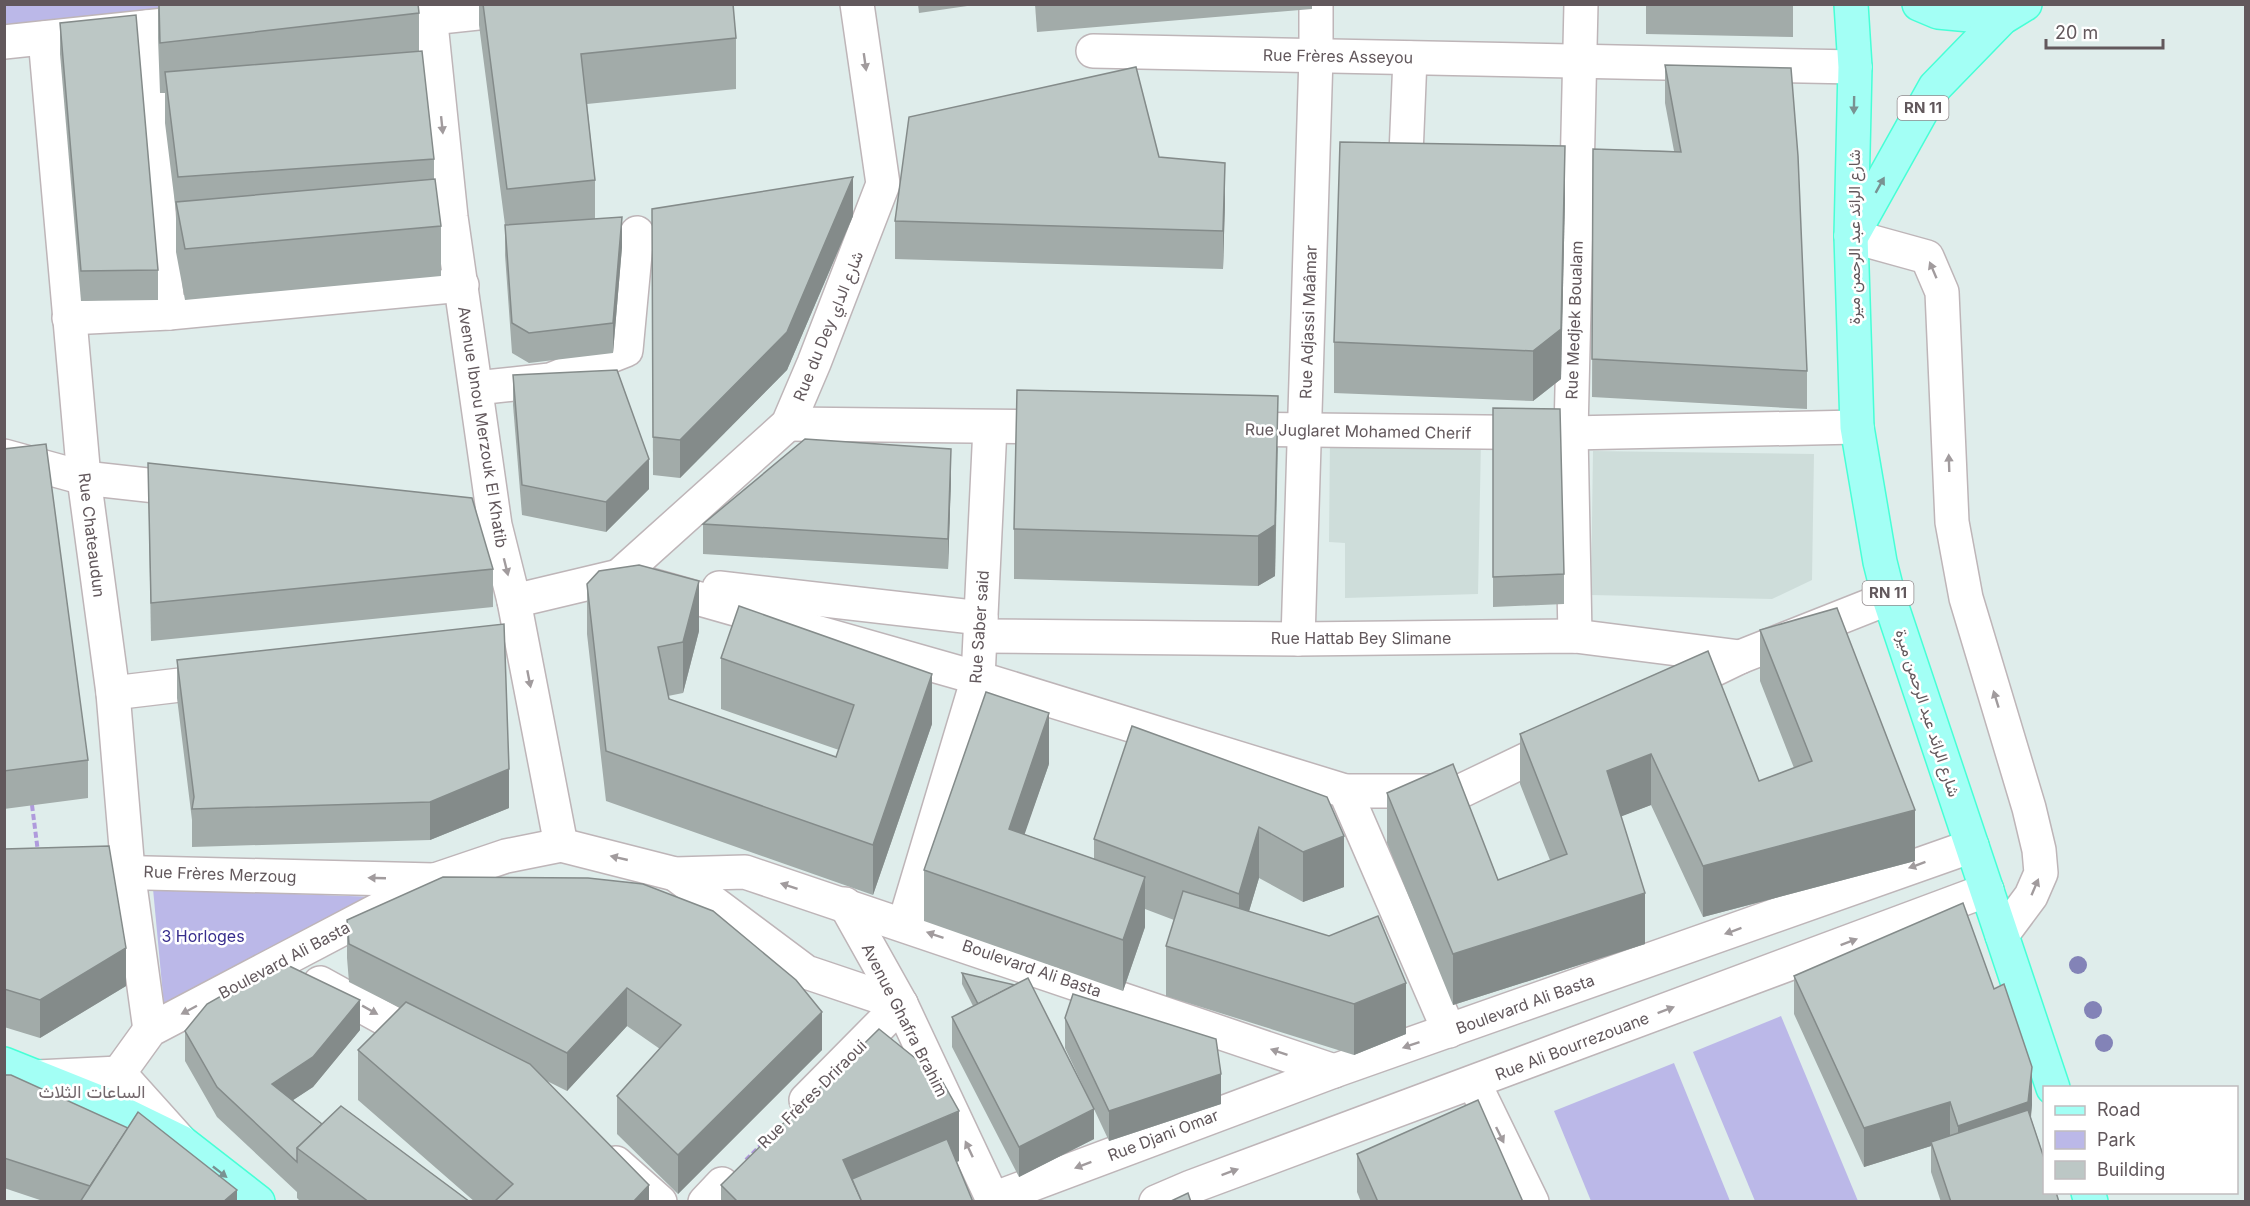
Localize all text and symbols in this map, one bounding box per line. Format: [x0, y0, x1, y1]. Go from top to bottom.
scale bar [2046, 12, 2163, 50]
text: 20 m [2055, 22, 2098, 43]
street label: Rue Frères Asseyou [1263, 45, 1413, 67]
one-way arrow [860, 53, 869, 72]
one-way arrow [1850, 95, 1859, 114]
road number: RN 11 [1898, 96, 1948, 120]
one-way arrow [437, 116, 447, 135]
street label: شارع الرائد عبد الرحمن ميرة [1844, 149, 1866, 325]
one-way arrow [1875, 176, 1885, 193]
street label: Rue Medjek Boualam [1561, 240, 1587, 400]
street label: Rue Adjassi Maâmar [1295, 245, 1321, 399]
street label: Rue du Dey شارع الداي [789, 248, 871, 405]
one-way arrow [1928, 261, 1938, 279]
street label: Avenue Ibnou Merzouk El Khatib [454, 305, 512, 549]
street label: Rue Juglaret Mohamed Cherif [1245, 419, 1471, 443]
one-way arrow [1945, 454, 1954, 473]
street label: Rue Chateaudun [74, 472, 110, 598]
one-way arrow [501, 558, 511, 577]
street label: Rue Saber said [965, 570, 993, 684]
road number: RN 11 [1862, 581, 1914, 605]
street label: شارع الرائد عبد الرحمن ميرة [1890, 627, 1965, 800]
street label: Rue Hattab Bey Slimane [1271, 628, 1451, 648]
one-way arrow [525, 669, 534, 688]
one-way arrow [1991, 690, 2000, 708]
one-way arrow [609, 853, 628, 863]
street label: Rue Frères Merzoug [143, 861, 297, 887]
one-way arrow [1908, 861, 1926, 871]
one-way arrow [367, 874, 386, 883]
one-way arrow [2031, 878, 2040, 896]
one-way arrow [780, 881, 798, 890]
street label: Boulevard Ali Basta [215, 917, 353, 1003]
park label: 3 Horloges [161, 926, 245, 946]
one-way arrow [1724, 926, 1742, 936]
one-way arrow [926, 930, 944, 939]
street label: Boulevard Ali Basta [960, 935, 1104, 1001]
one-way arrow [1840, 936, 1858, 946]
street label: Avenue Ghafra Brahim [858, 940, 952, 1100]
street label: Boulevard Ali Basta [1453, 970, 1597, 1038]
one-way arrow [181, 1005, 198, 1014]
one-way arrow [362, 1005, 379, 1015]
one-way arrow [1658, 1005, 1676, 1015]
street label: Rue Ali Bourrezouane [1492, 1007, 1652, 1085]
street label: Rue Frères Driraoui [754, 1036, 870, 1152]
one-way arrow [1401, 1040, 1419, 1050]
one-way arrow [1270, 1047, 1288, 1056]
district label: الساعات الثلاث [39, 1081, 146, 1102]
legend [2043, 1086, 2238, 1194]
text: Road [2097, 1099, 2140, 1120]
street label: Rue Djani Omar [1105, 1105, 1221, 1165]
one-way arrow [1495, 1127, 1504, 1144]
text: Park [2097, 1129, 2136, 1150]
one-way arrow [964, 1140, 973, 1157]
text: Building [2097, 1159, 2165, 1180]
one-way arrow [1074, 1161, 1092, 1171]
one-way arrow [212, 1165, 227, 1177]
one-way arrow [1221, 1167, 1239, 1177]

